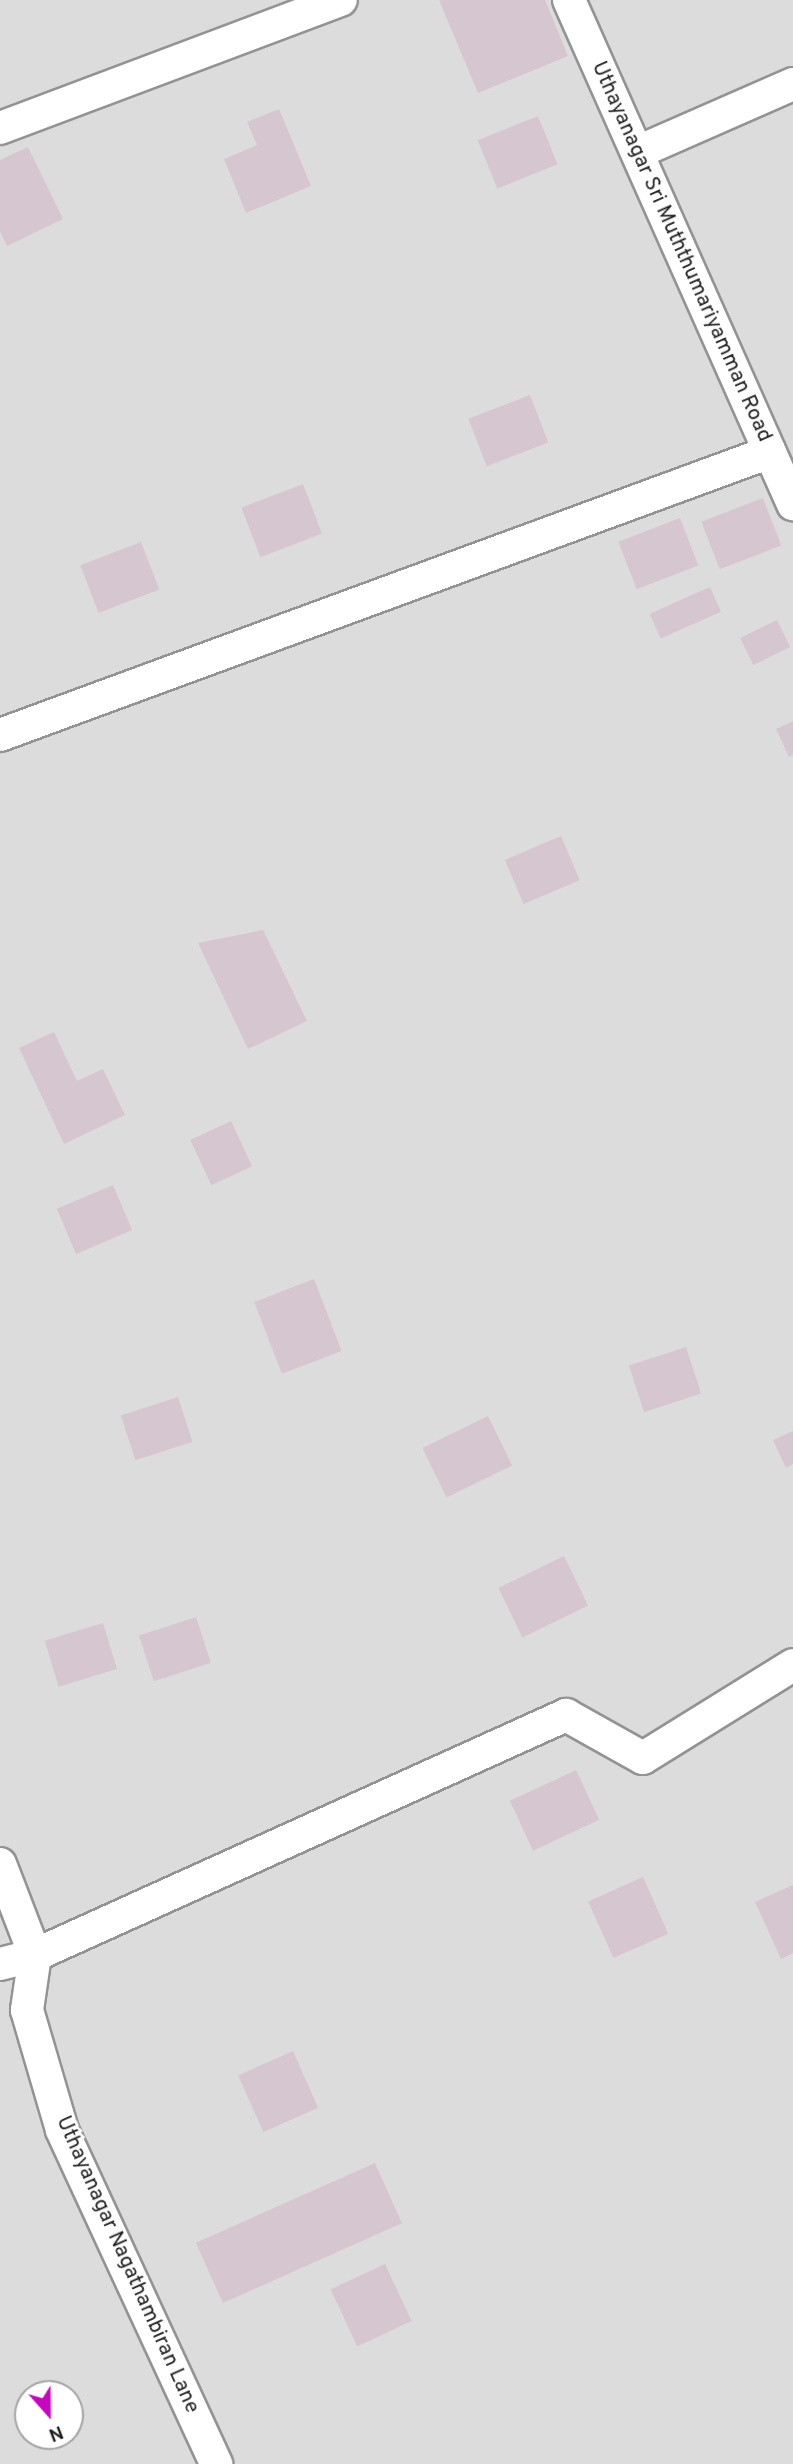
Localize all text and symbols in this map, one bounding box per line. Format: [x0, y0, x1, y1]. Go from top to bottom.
street label: Uthayanagar Sri Muththumariyamman Road [585, 58, 777, 446]
street label: Uthayanagar Nagathambiran Lane [50, 2112, 204, 2418]
north arrow [14, 2380, 84, 2450]
text: N [45, 2419, 66, 2446]

